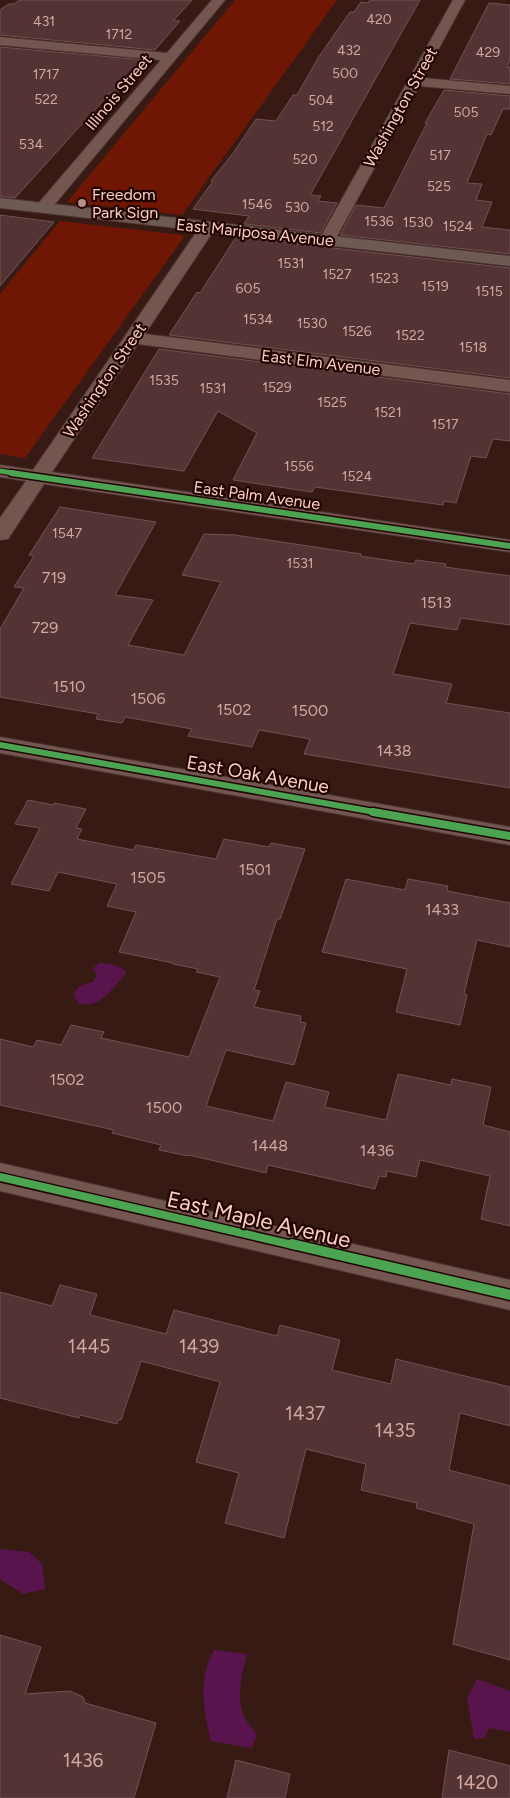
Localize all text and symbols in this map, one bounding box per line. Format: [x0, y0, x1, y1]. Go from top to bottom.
house number: 420 [366, 11, 392, 28]
house number: 431 [33, 13, 55, 30]
house number: 1712 [106, 26, 132, 43]
house number: 432 [337, 42, 361, 59]
street label: Washington Street [360, 44, 441, 171]
house number: 429 [476, 44, 500, 61]
street label: Illinois Street [81, 51, 156, 134]
house number: 500 [332, 65, 358, 82]
house number: 1717 [33, 66, 60, 83]
house number: 522 [34, 91, 58, 108]
house number: 504 [308, 92, 334, 109]
house number: 505 [453, 104, 479, 121]
house number: 512 [312, 118, 334, 135]
house number: 534 [19, 136, 43, 153]
house number: 517 [429, 147, 451, 164]
house number: 520 [293, 151, 317, 168]
house number: 525 [427, 178, 451, 195]
place label: Freedom Park Sign [92, 185, 158, 222]
house number: 1546 [242, 196, 272, 213]
marker: Freedom Park Sign [76, 197, 88, 209]
house number: 530 [285, 199, 309, 216]
house number: 1536 [364, 213, 394, 230]
house number: 1530 [403, 214, 433, 231]
street label: East Mariposa Avenue [175, 215, 335, 250]
house number: 1524 [443, 218, 473, 235]
house number: 1531 [277, 255, 305, 272]
house number: 1527 [322, 266, 352, 283]
house number: 1523 [369, 270, 399, 287]
house number: 1519 [421, 278, 449, 295]
house number: 605 [236, 280, 260, 297]
house number: 1515 [475, 283, 503, 300]
house number: 1534 [243, 311, 273, 328]
house number: 1530 [297, 315, 327, 332]
street label: Washington Street [59, 319, 150, 441]
house number: 1526 [342, 323, 372, 340]
house number: 1522 [395, 327, 425, 344]
house number: 1518 [459, 339, 487, 356]
street label: East Elm Avenue [260, 346, 382, 379]
house number: 1535 [149, 372, 179, 389]
house number: 1529 [262, 379, 292, 396]
house number: 1531 [199, 380, 227, 397]
house number: 1525 [317, 394, 347, 411]
house number: 1521 [374, 404, 402, 421]
house number: 1517 [431, 416, 459, 433]
house number: 1556 [284, 458, 314, 475]
house number: 1524 [342, 468, 372, 485]
street label: East Palm Avenue [192, 477, 322, 514]
house number: 1547 [52, 525, 83, 542]
house number: 1531 [286, 555, 314, 572]
house number: 719 [42, 568, 66, 587]
house number: 1513 [420, 593, 452, 612]
house number: 729 [32, 618, 58, 637]
house number: 1510 [53, 677, 85, 696]
house number: 1506 [130, 689, 166, 708]
house number: 1502 [216, 700, 252, 719]
house number: 1500 [292, 701, 328, 720]
house number: 1438 [376, 741, 412, 760]
street label: East Oak Avenue [185, 751, 331, 798]
house number: 1501 [239, 860, 271, 879]
house number: 1505 [130, 868, 166, 887]
house number: 1433 [425, 900, 459, 919]
house number: 1502 [49, 1070, 85, 1089]
house number: 1500 [146, 1098, 182, 1117]
house number: 1448 [252, 1136, 288, 1155]
house number: 1436 [360, 1141, 394, 1160]
street label: East Maple Avenue [164, 1185, 353, 1254]
house number: 1445 [68, 1335, 110, 1358]
house number: 1439 [179, 1335, 219, 1358]
house number: 1437 [285, 1402, 325, 1425]
house number: 1435 [375, 1419, 416, 1442]
house number: 1436 [63, 1749, 104, 1772]
house number: 1420 [456, 1771, 498, 1794]

